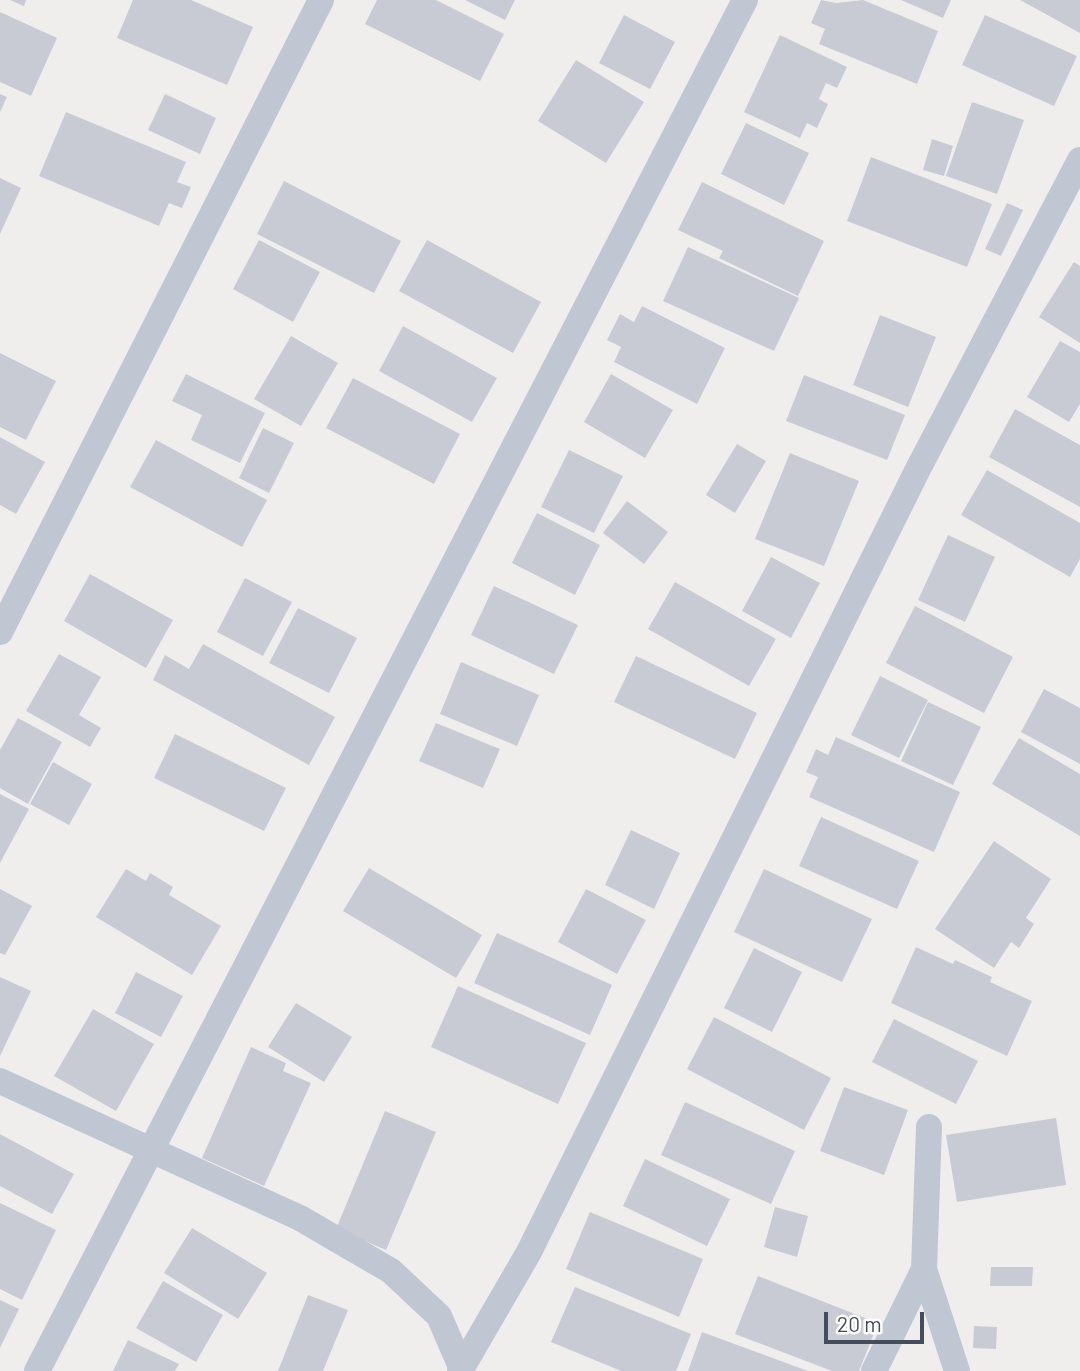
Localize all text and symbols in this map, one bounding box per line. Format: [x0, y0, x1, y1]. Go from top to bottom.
scale bar [828, 1298, 928, 1342]
text: 20 m [837, 1311, 882, 1336]

